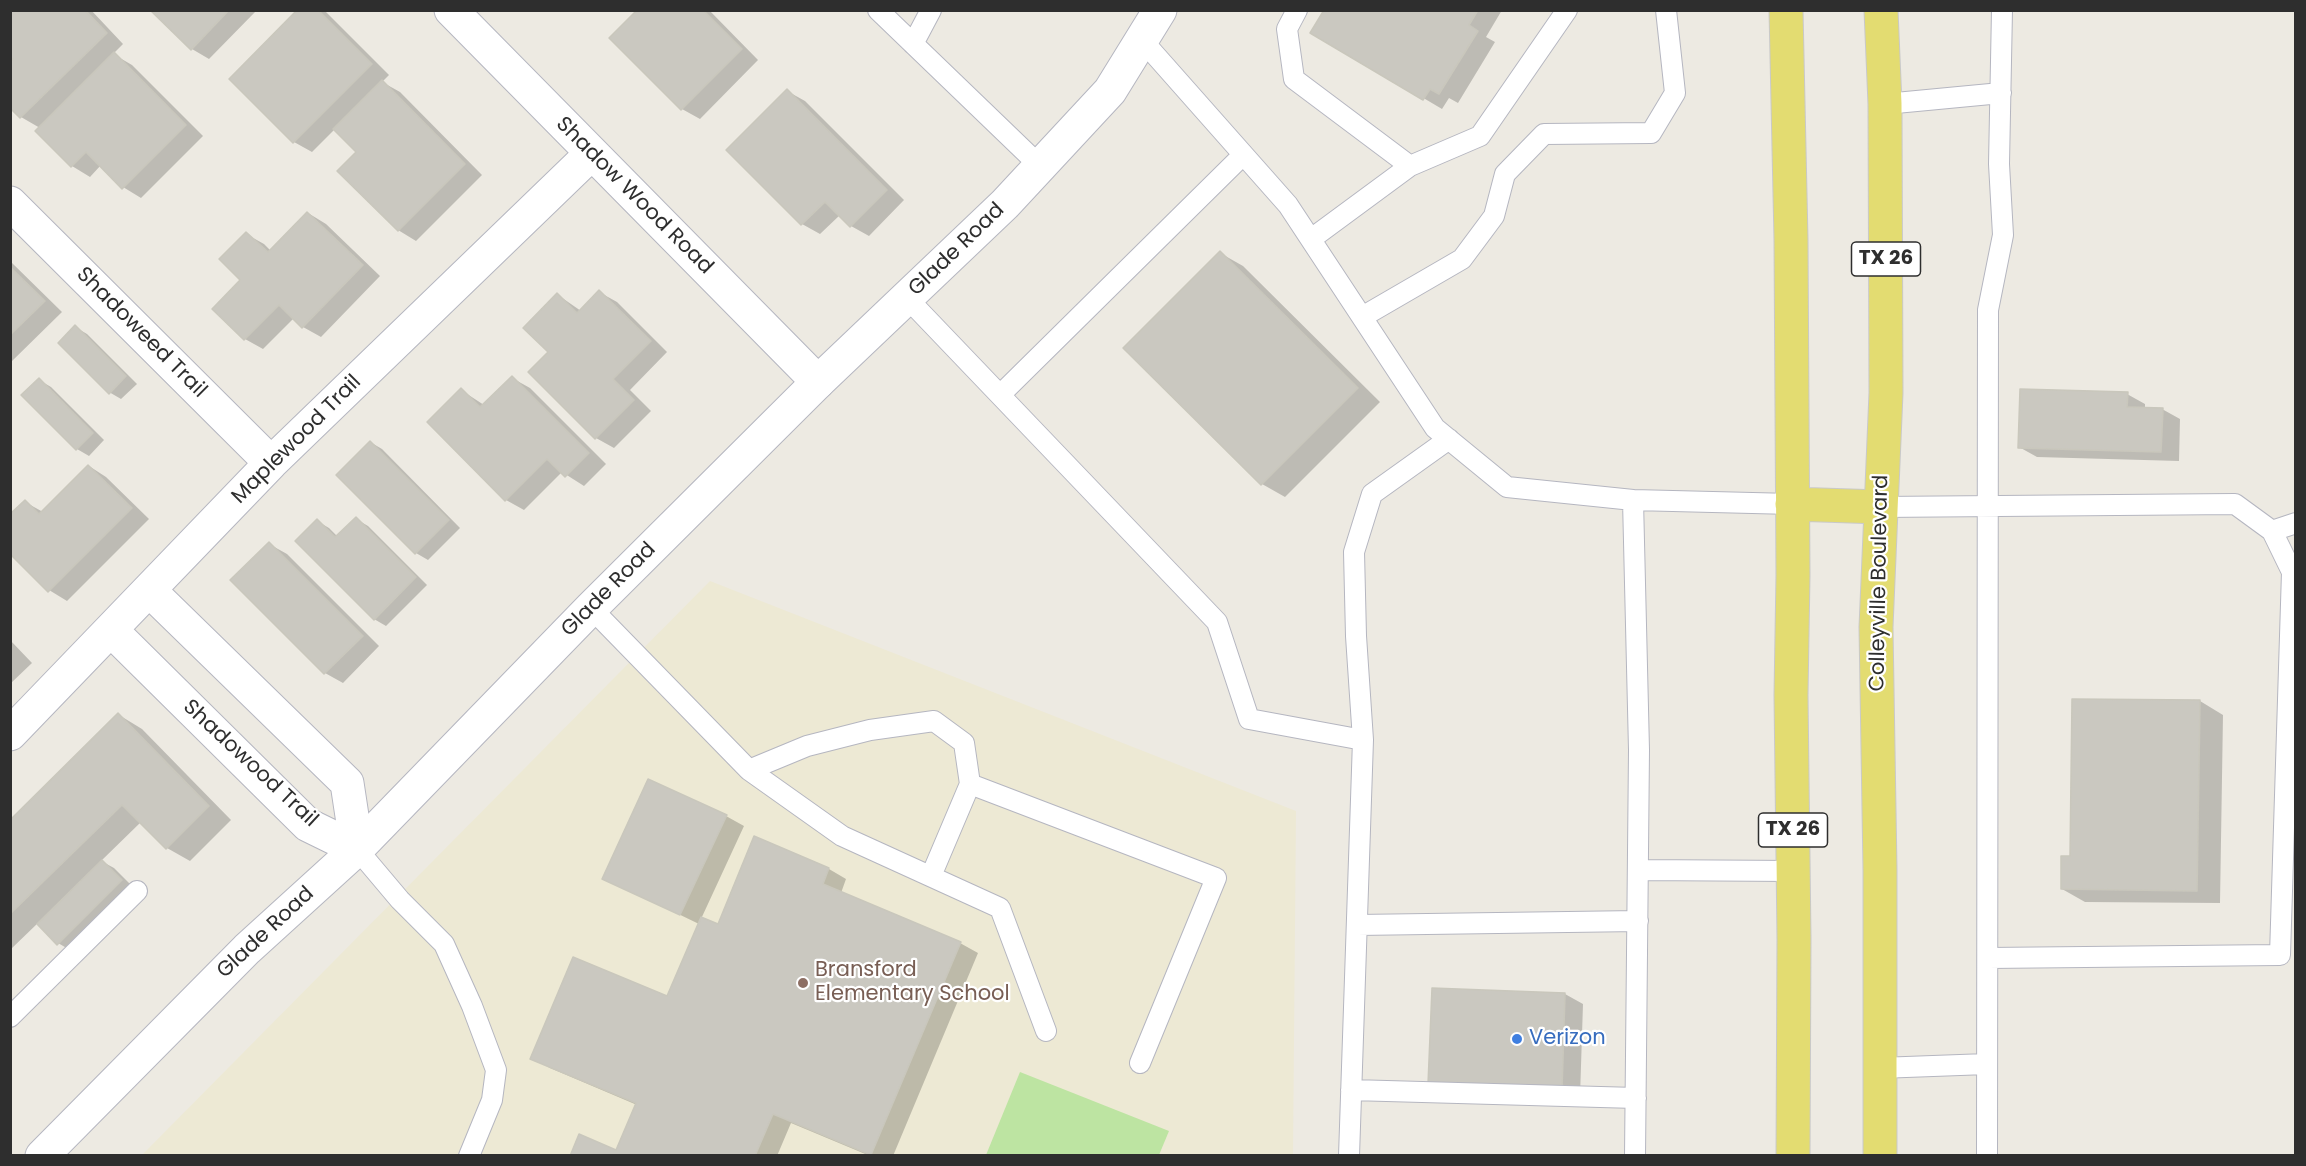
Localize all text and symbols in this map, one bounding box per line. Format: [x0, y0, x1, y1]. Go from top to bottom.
street label: Shadow Wood Road [550, 112, 718, 280]
street label: Glade Road [904, 198, 1010, 302]
road number: TX 26 [1852, 242, 1920, 276]
street label: Shadoweed Trail [70, 262, 212, 404]
street label: Maplewood Trail [227, 370, 367, 510]
street label: Colleyville Boulevard [1866, 474, 1894, 692]
street label: Glade Road [557, 538, 661, 642]
street label: Shadowood Trail [177, 695, 323, 833]
road number: TX 26 [1758, 813, 1828, 847]
street label: Glade Road [212, 882, 320, 984]
place label: Bransford Elementary School [815, 958, 1010, 1008]
marker: Bransford Elementary School [796, 976, 810, 990]
place label: Verizon [1529, 1026, 1606, 1052]
marker: Verizon [1510, 1032, 1524, 1046]

